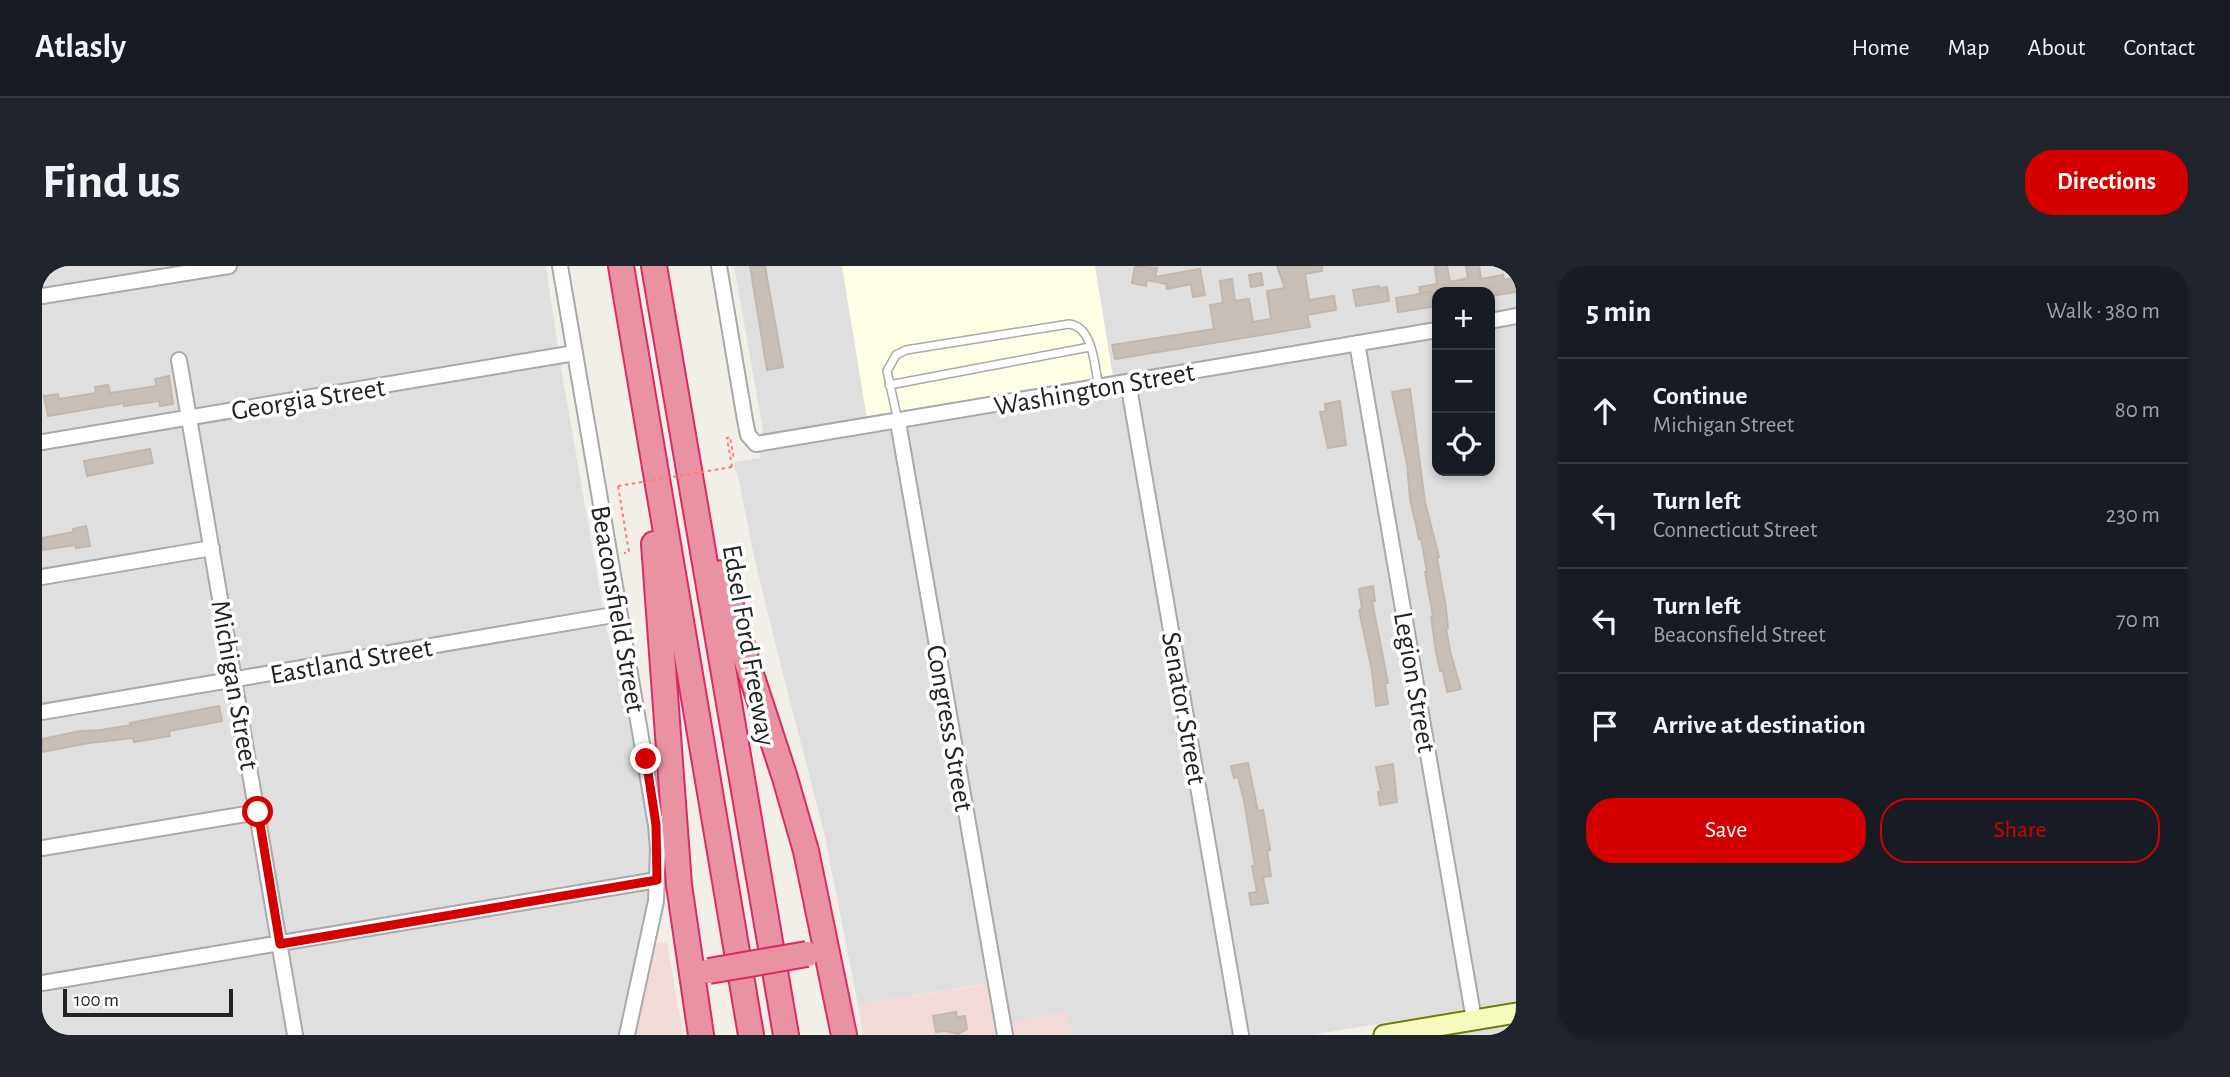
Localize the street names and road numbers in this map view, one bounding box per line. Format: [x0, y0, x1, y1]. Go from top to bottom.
street label: Washington Street [992, 359, 1197, 421]
street label: Georgia Street [229, 374, 387, 426]
street label: Beaconsfield Street [585, 503, 649, 715]
street label: Edsel Ford Freeway [717, 543, 780, 748]
street label: Michigan Street [205, 598, 263, 772]
street label: Legion Street [1388, 610, 1440, 755]
street label: Senator Street [1156, 630, 1210, 787]
street label: Eastland Street [268, 634, 435, 690]
street label: Congress Street [921, 643, 977, 814]

